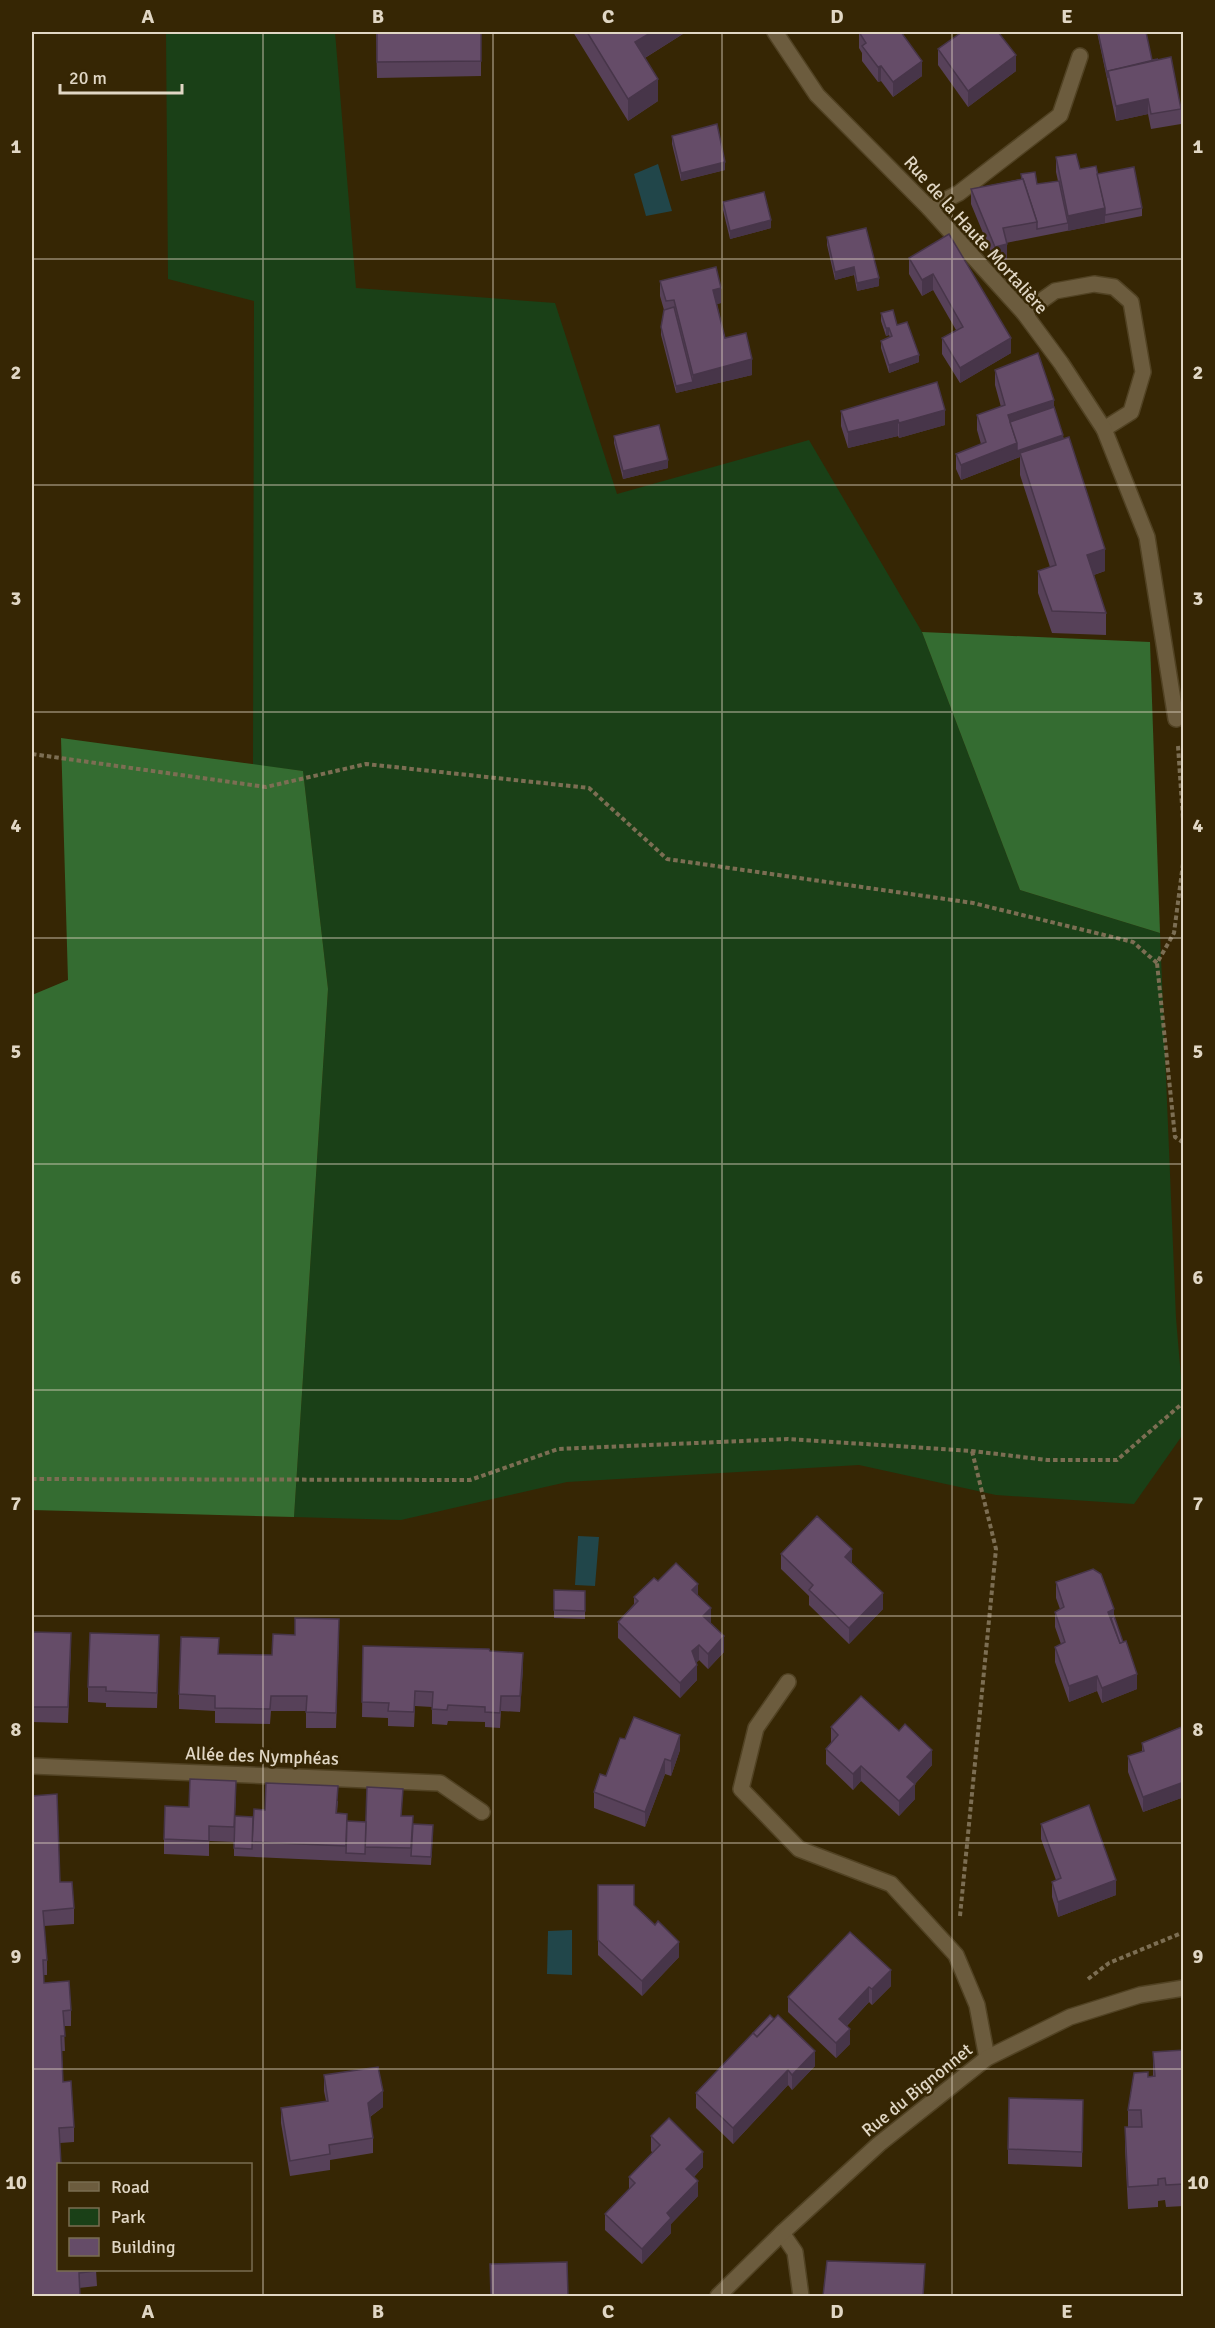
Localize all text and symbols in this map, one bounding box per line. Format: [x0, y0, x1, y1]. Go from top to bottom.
text: A [142, 4, 155, 29]
text: B [372, 4, 384, 29]
text: C [602, 4, 614, 29]
text: D [830, 4, 844, 29]
text: E [1061, 4, 1073, 29]
scale bar [60, 57, 182, 95]
text: 20 m [69, 67, 107, 89]
text: 1 [11, 134, 22, 159]
text: 1 [1193, 134, 1204, 159]
street label: Rue de la Haute Mortalière [899, 151, 1053, 319]
text: 2 [11, 360, 21, 385]
text: 2 [1193, 360, 1203, 385]
text: 3 [11, 586, 21, 611]
text: 3 [1193, 586, 1203, 611]
text: 4 [11, 813, 22, 838]
text: 4 [1193, 813, 1204, 838]
text: 5 [11, 1039, 21, 1064]
text: 5 [1193, 1039, 1203, 1064]
text: 6 [11, 1265, 22, 1290]
text: 6 [1193, 1265, 1204, 1290]
text: 7 [11, 1491, 22, 1516]
text: 7 [1193, 1491, 1204, 1516]
text: 8 [11, 1717, 22, 1742]
text: 8 [1193, 1717, 1204, 1742]
street label: Allée des Nymphéas [185, 1742, 339, 1770]
text: 9 [11, 1944, 22, 1969]
text: 9 [1193, 1944, 1204, 1969]
street label: Rue du Bignonnet [857, 2039, 977, 2141]
legend [57, 2163, 252, 2271]
text: 10 [5, 2170, 27, 2195]
text: 10 [1187, 2170, 1209, 2195]
text: Road [111, 2176, 150, 2198]
text: Park [111, 2206, 146, 2228]
text: Building [111, 2236, 175, 2258]
text: A [142, 2299, 155, 2324]
text: B [372, 2299, 384, 2324]
text: C [602, 2299, 614, 2324]
text: D [830, 2299, 844, 2324]
text: E [1061, 2299, 1073, 2324]

